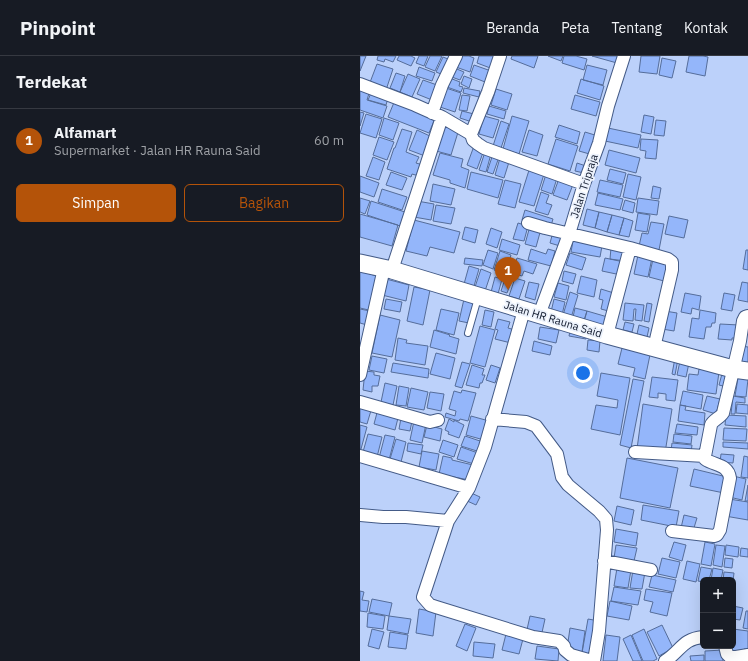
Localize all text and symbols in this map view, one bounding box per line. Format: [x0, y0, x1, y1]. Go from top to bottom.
text: Pinpoint [20, 16, 96, 40]
text: Beranda [486, 19, 539, 37]
text: Peta [561, 19, 589, 37]
text: Tentang [611, 19, 662, 37]
text: Kontak [684, 19, 728, 37]
text: Terdekat [16, 71, 87, 93]
text: Alfamart [54, 123, 117, 142]
text: 1 [25, 132, 33, 149]
text: 60 m [314, 132, 344, 149]
text: Supermarket · Jalan HR Rauna Said [54, 142, 260, 159]
street label: Jalan Tripraja [567, 152, 601, 220]
button: Simpan [16, 184, 176, 222]
button: Bagikan [184, 184, 344, 222]
pin: 1 [495, 257, 521, 290]
street label: Jalan HR Rauna Said [502, 297, 604, 341]
your location [573, 363, 593, 383]
map controls [700, 577, 736, 649]
button: + [700, 577, 736, 613]
button: − [700, 613, 736, 649]

